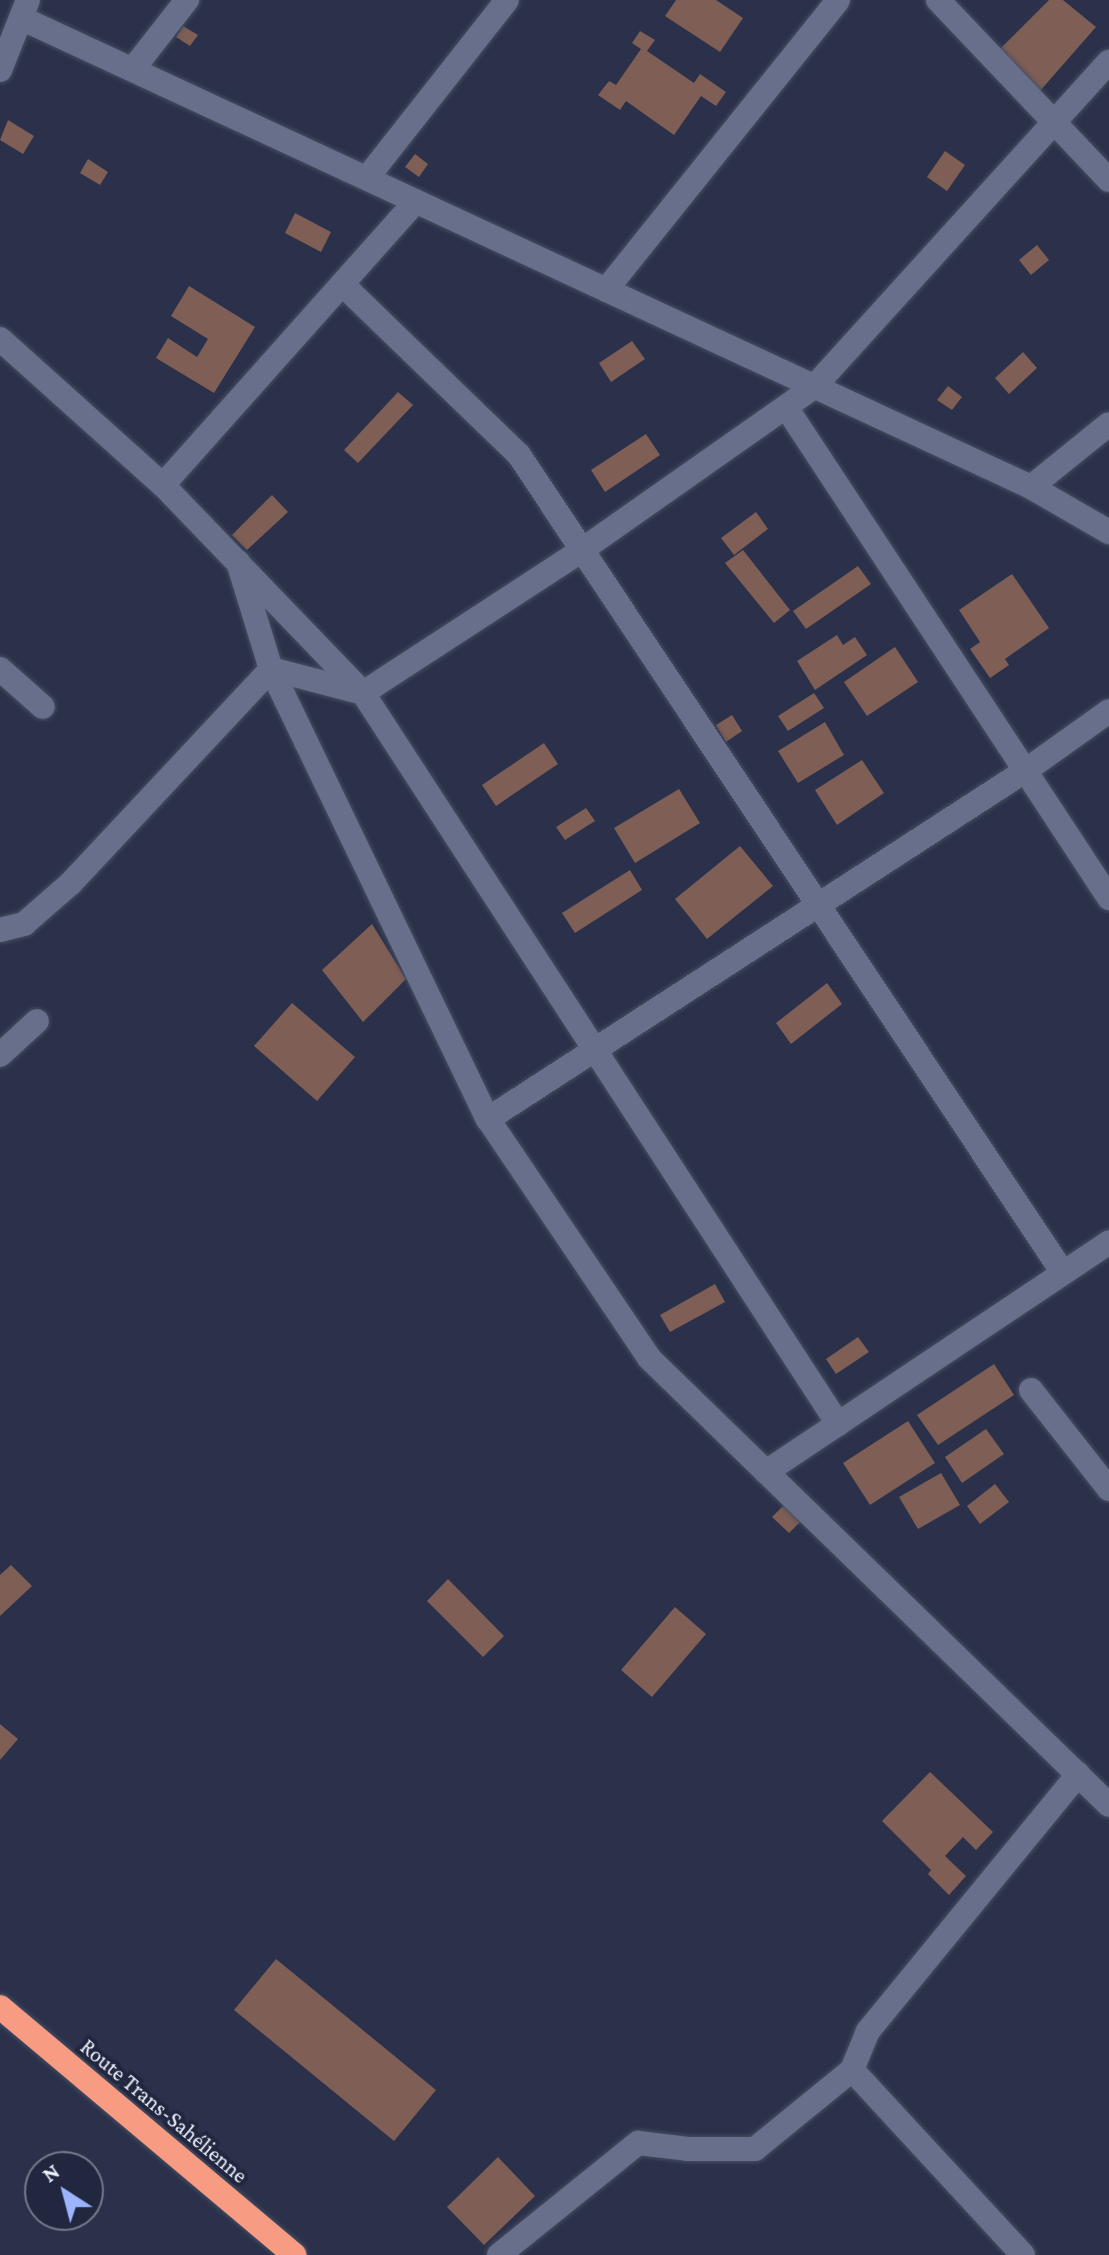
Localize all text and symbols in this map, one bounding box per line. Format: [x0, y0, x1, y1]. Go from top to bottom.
street label: Route Trans-Sahélienne [75, 2033, 253, 2189]
north arrow [24, 2151, 104, 2231]
text: N [37, 2158, 64, 2187]

